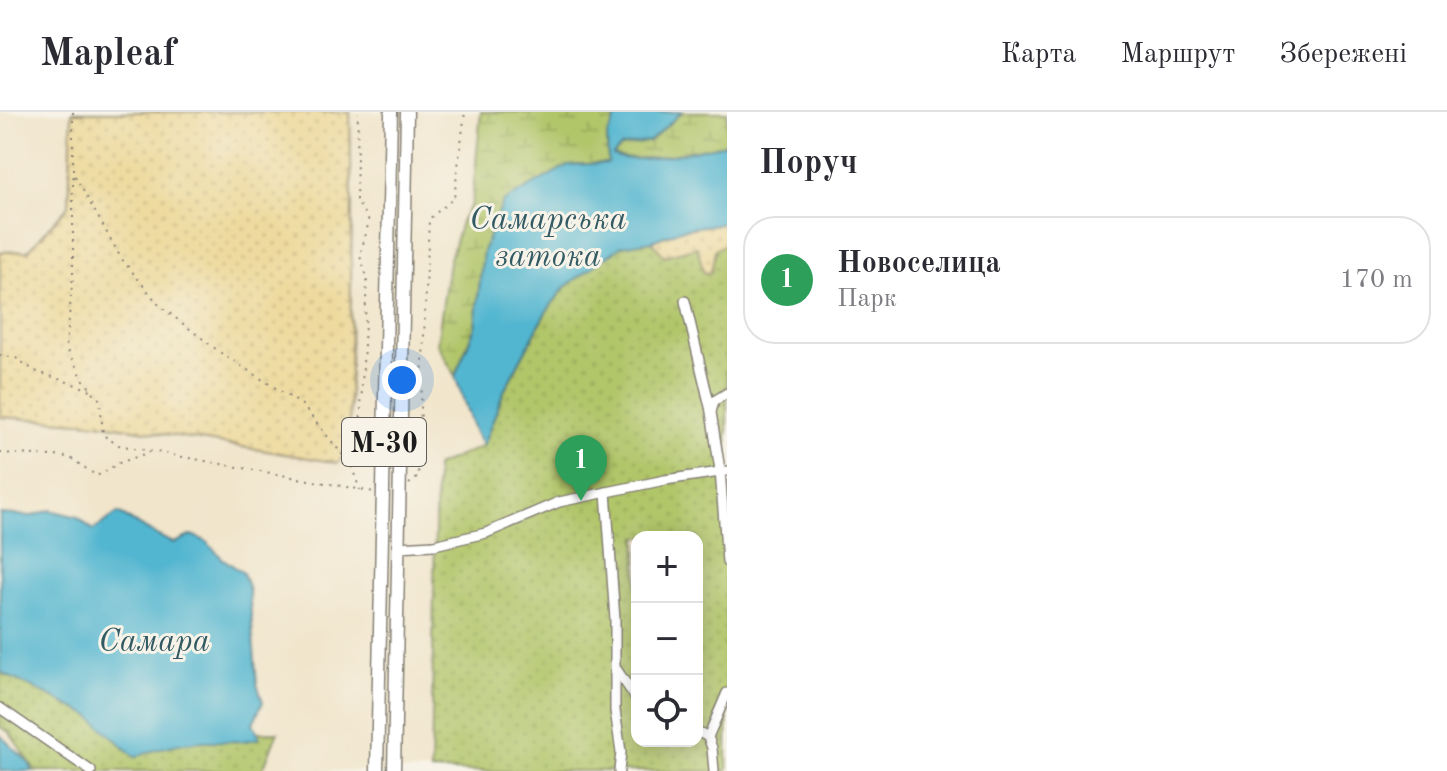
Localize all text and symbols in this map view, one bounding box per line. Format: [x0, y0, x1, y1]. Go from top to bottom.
text: Mapleaf [40, 36, 176, 74]
text: Карта [1001, 41, 1076, 69]
text: Маршрут [1120, 41, 1235, 69]
text: Збережені [1279, 41, 1407, 69]
text: Поруч [759, 147, 858, 181]
water label: Самарська затока [469, 205, 627, 274]
text: Новоселица [837, 249, 1001, 279]
text: 1 [779, 267, 795, 293]
text: 170 m [1340, 267, 1413, 293]
text: Парк [837, 286, 897, 312]
your location [382, 360, 422, 400]
road number: М-30 [342, 418, 426, 466]
pin: 1 [555, 435, 607, 501]
map controls [631, 531, 703, 747]
button: + [631, 531, 703, 603]
button: − [631, 603, 703, 675]
water label: Самара [98, 627, 210, 659]
button: locate [631, 675, 703, 747]

